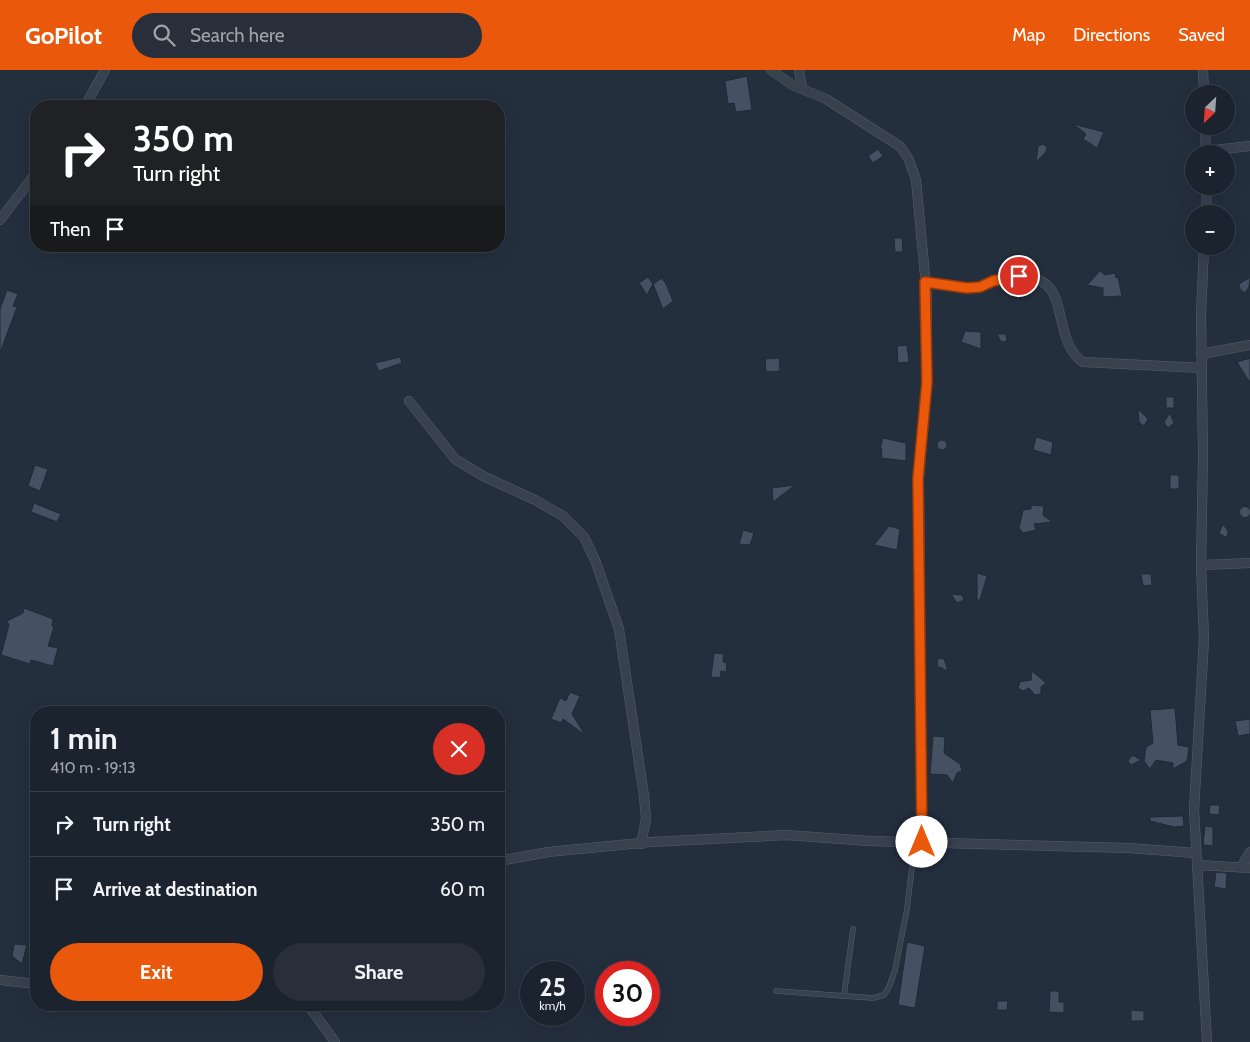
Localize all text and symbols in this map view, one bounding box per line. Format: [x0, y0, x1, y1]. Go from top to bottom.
search box [132, 13, 482, 58]
text: GoPilot [25, 21, 102, 50]
icon: search [150, 21, 178, 49]
text: Search here [190, 24, 284, 47]
text: Map [1012, 24, 1045, 46]
text: Directions [1073, 24, 1150, 46]
text: Saved [1178, 24, 1225, 46]
north arrow [1185, 85, 1235, 135]
map controls [1185, 85, 1235, 255]
text: 350 m [133, 117, 234, 160]
icon: right [50, 120, 115, 185]
button: + [1185, 145, 1235, 195]
text: Turn right [133, 160, 220, 187]
button: − [1185, 205, 1235, 255]
icon: arrive [101, 215, 129, 243]
text: Then [50, 218, 91, 241]
pin [998, 255, 1040, 297]
icon: arrive [1005, 262, 1033, 290]
text: 1 min [50, 720, 118, 757]
button: close [433, 723, 485, 775]
text: 410 m · 19:13 [50, 758, 136, 777]
icon: right [50, 810, 78, 838]
text: Turn right [93, 813, 171, 836]
text: 350 m [430, 813, 485, 836]
position arrow [895, 815, 947, 867]
icon: arrive [50, 875, 78, 903]
text: Arrive at destination [93, 878, 257, 901]
text: 60 m [440, 878, 485, 901]
button: Exit [50, 943, 263, 1001]
button: Share [273, 943, 485, 1001]
speed limit sign: 30 [595, 961, 660, 1026]
text: 25 [539, 972, 566, 1002]
text: km/h [539, 998, 566, 1013]

